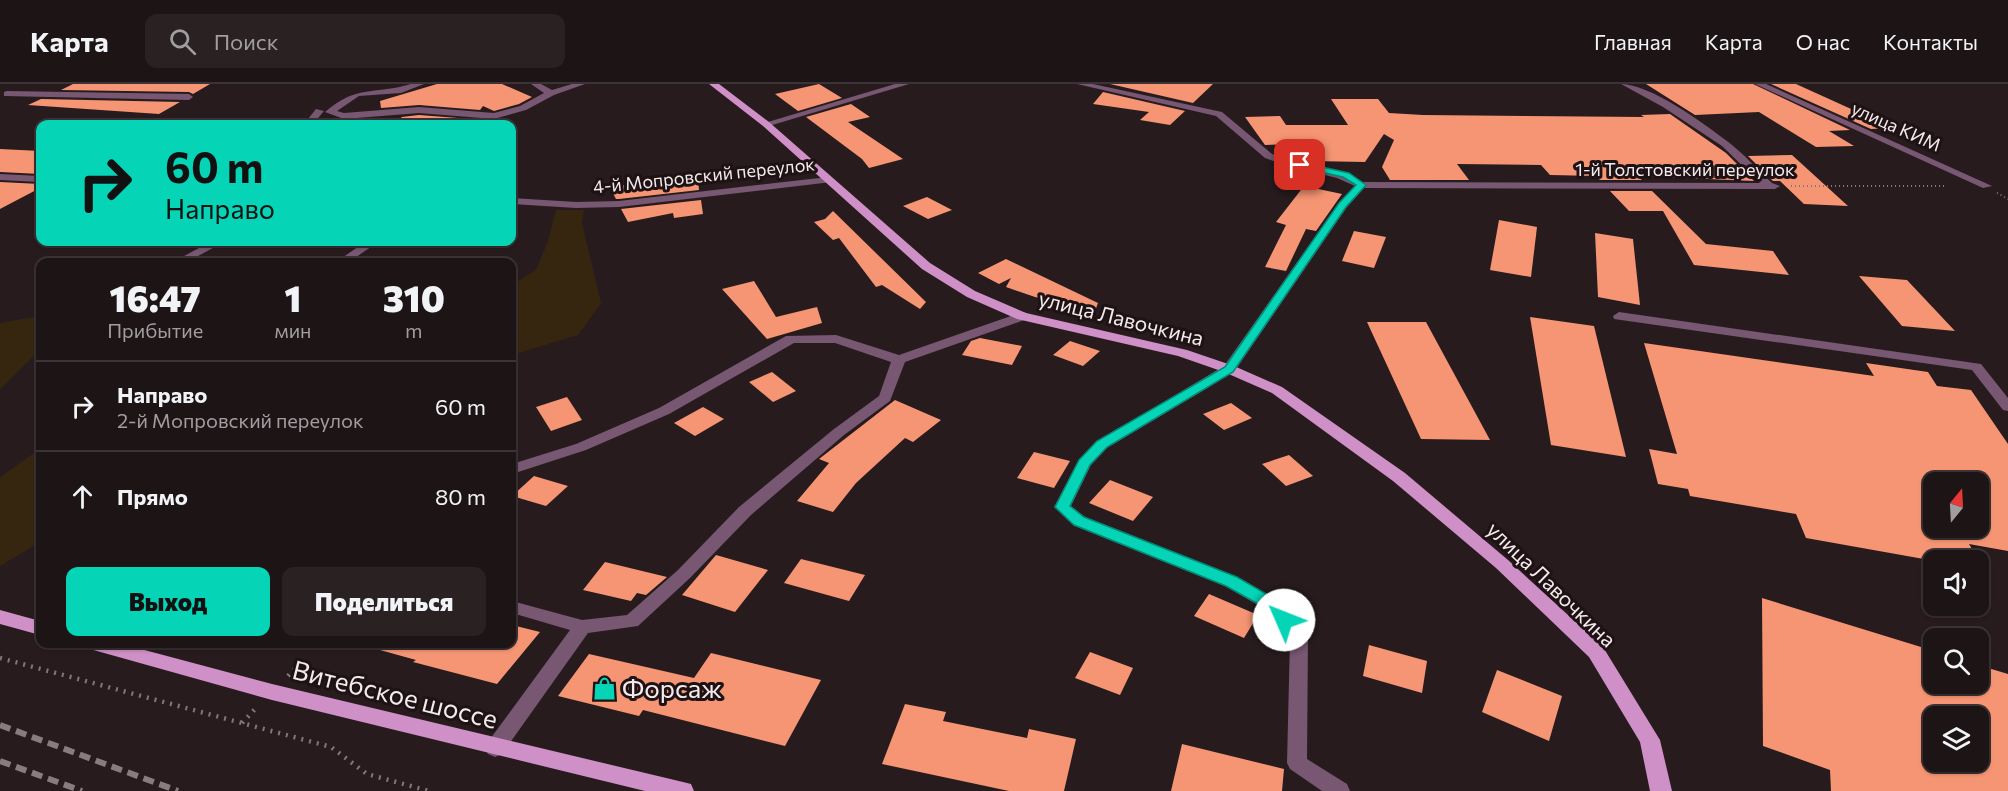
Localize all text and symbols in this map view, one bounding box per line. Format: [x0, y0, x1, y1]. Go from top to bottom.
search box [145, 14, 565, 68]
text: Карта [30, 24, 109, 58]
icon: search [166, 25, 199, 58]
text: Поиск [214, 28, 278, 55]
text: Главная [1594, 29, 1672, 54]
text: Карта [1705, 29, 1763, 54]
text: О нас [1796, 29, 1850, 54]
text: Контакты [1883, 29, 1978, 54]
street label: улица КИМ [1848, 97, 1945, 156]
pin [1274, 139, 1325, 190]
text: 60 m [165, 140, 264, 192]
icon: right [66, 144, 144, 222]
icon: arrive [1283, 148, 1316, 181]
street label: 4-й Мопровский переулок [592, 152, 816, 198]
street label: 1-й Толстовский переулок [1575, 158, 1795, 180]
text: Направо [165, 192, 275, 225]
text: 16:47 [110, 275, 201, 319]
text: 1 [285, 275, 301, 319]
text: 310 [383, 275, 445, 319]
street label: улица Лавочкина [1036, 285, 1206, 350]
text: Прибытие [107, 318, 203, 342]
text: мин [274, 318, 312, 342]
text: m [405, 318, 422, 342]
text: Направо [117, 381, 207, 408]
icon: right [66, 390, 99, 423]
text: 60 m [435, 393, 486, 420]
text: 2-й Мопровский переулок [117, 408, 364, 432]
north arrow [1923, 472, 1989, 538]
map controls [1923, 472, 1989, 772]
icon: ahead [66, 480, 99, 513]
text: Прямо [117, 483, 188, 510]
text: 80 m [435, 483, 486, 510]
street label: улица Лавочкина [1483, 516, 1622, 652]
button: sound [1923, 550, 1989, 616]
button: Выход [66, 567, 270, 636]
button: Поделиться [282, 567, 486, 636]
position arrow [1252, 588, 1316, 652]
button: search [1923, 628, 1989, 694]
street label: Витебское шоссе [290, 653, 501, 734]
place label: Форсаж [622, 672, 722, 703]
shop icon: Форсаж [591, 676, 617, 702]
button: layers [1923, 706, 1989, 772]

